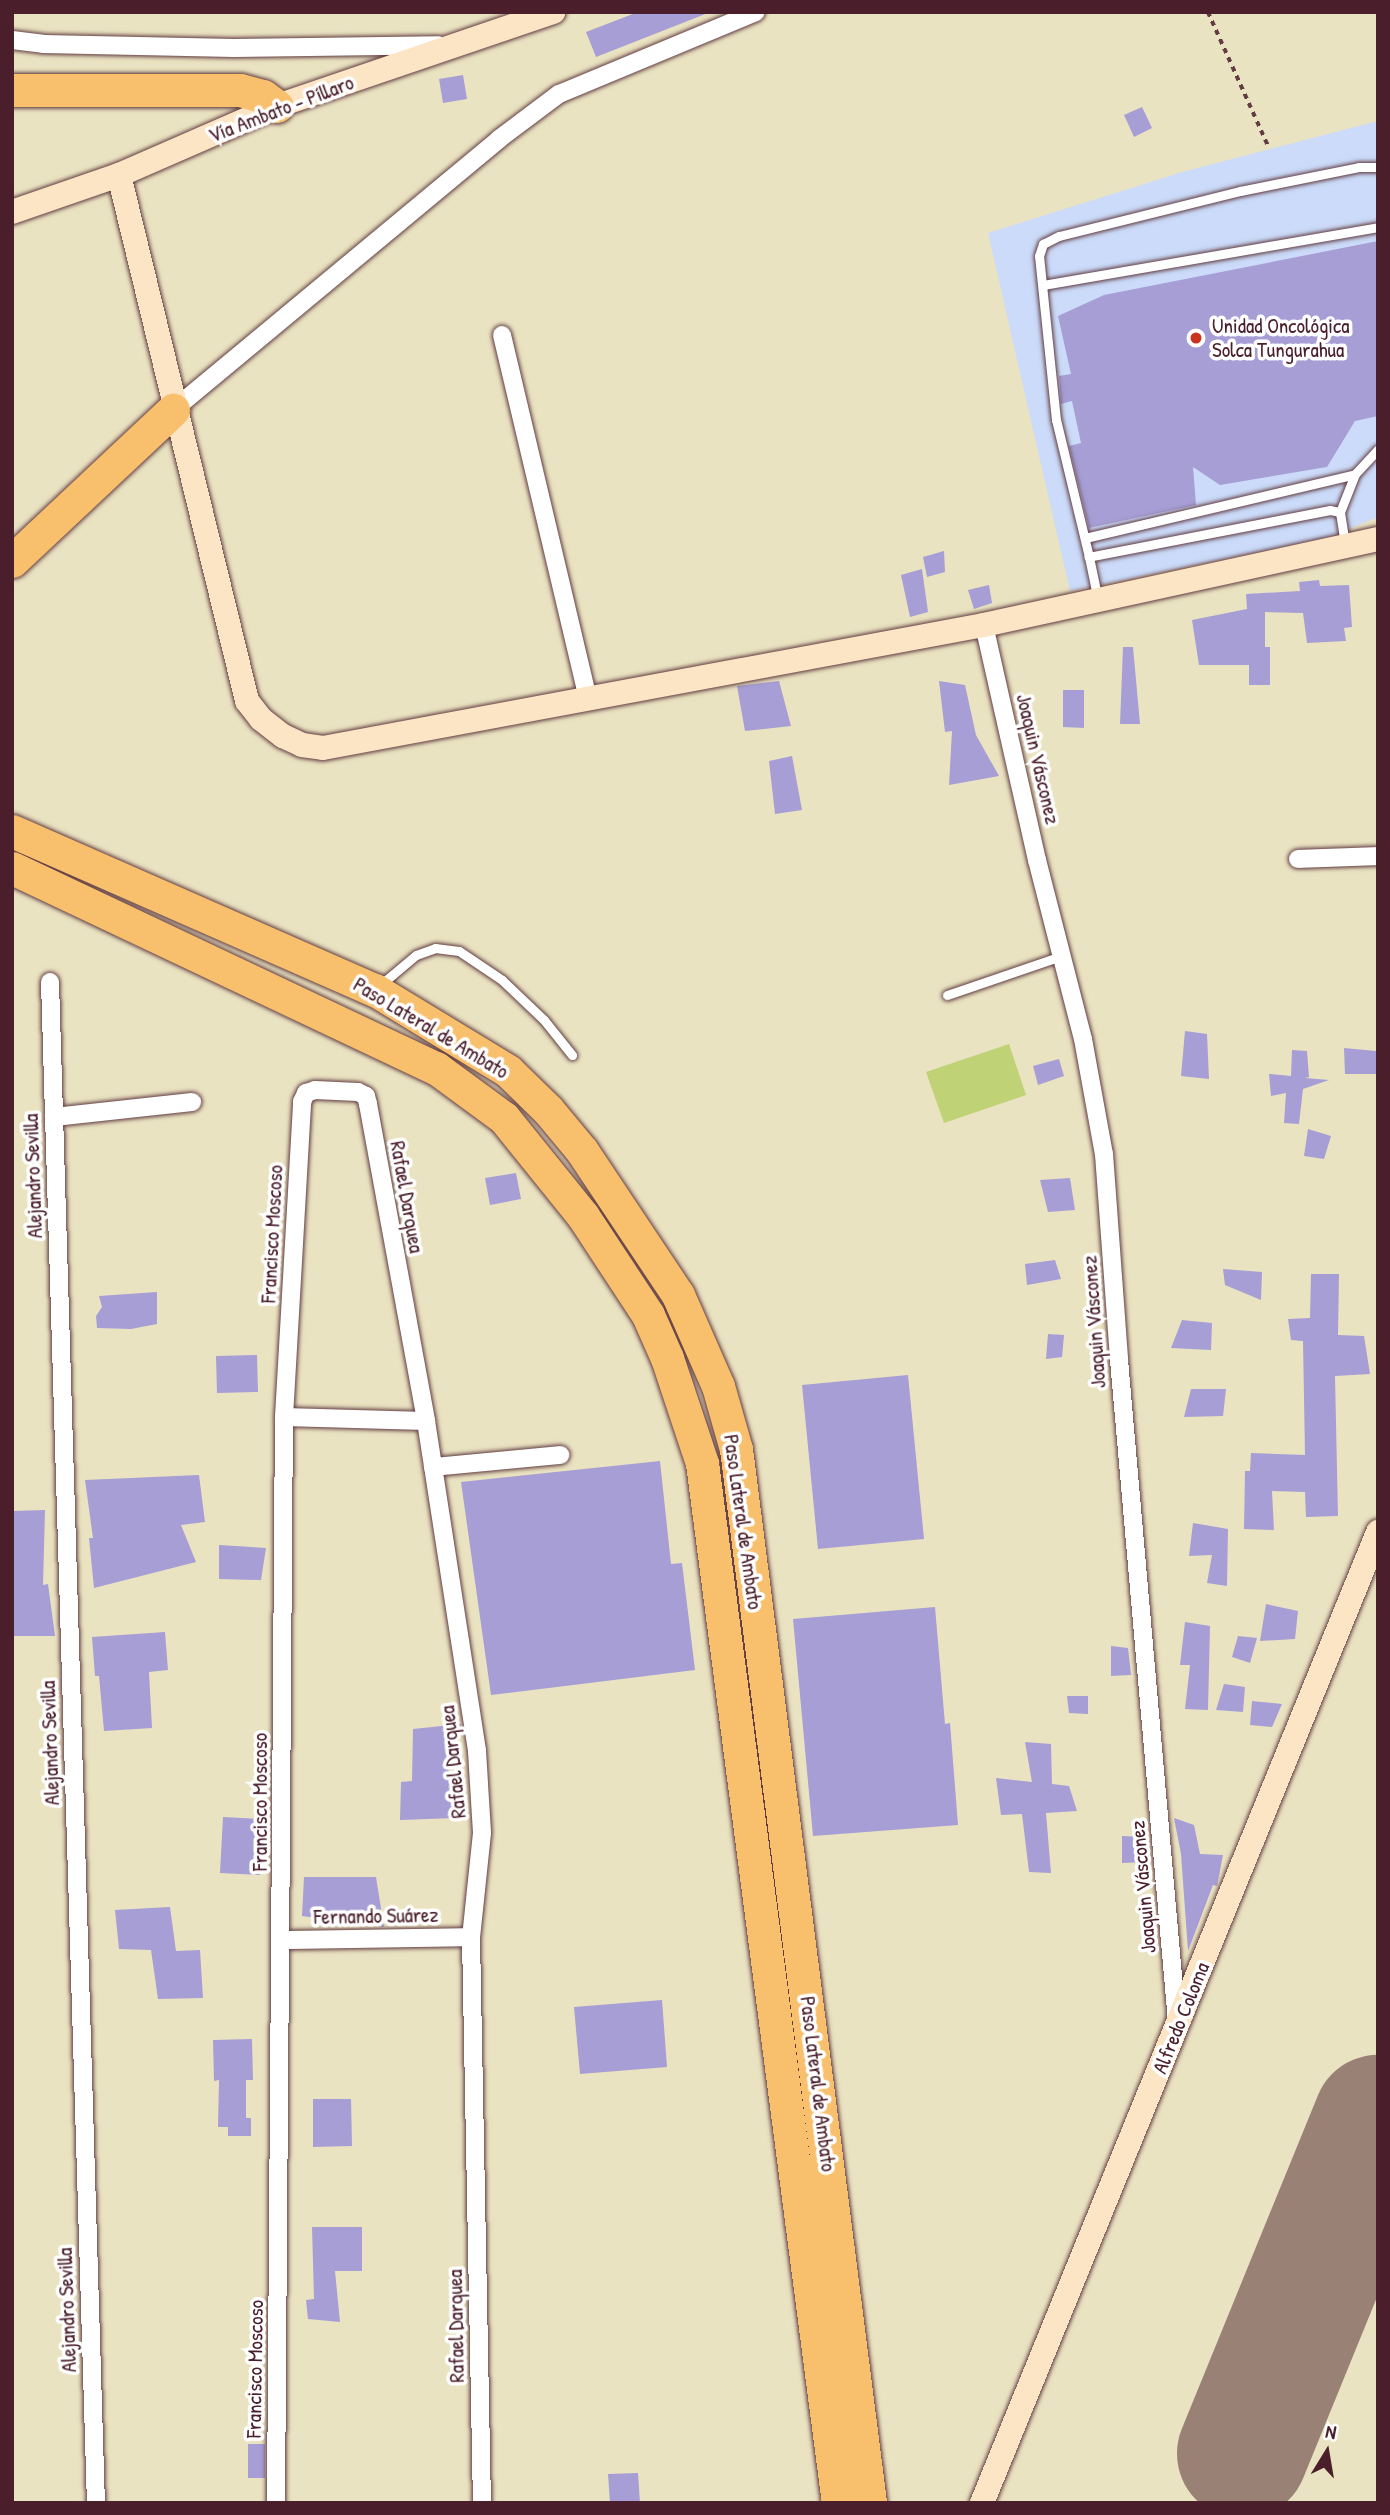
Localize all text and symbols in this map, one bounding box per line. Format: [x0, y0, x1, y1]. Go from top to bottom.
street label: Vía Ambato - Píllaro [205, 70, 357, 148]
place label: Unidad Oncológica Solca Tungurahua [1212, 313, 1349, 363]
marker: Unidad Oncológica Solca Tungurahua [1186, 328, 1206, 348]
street label: Joaquin Vásconez [1011, 691, 1065, 827]
street label: Paso Lateral de Ambato [349, 972, 513, 1084]
street label: Alejandro Sevilla [18, 1113, 48, 1239]
street label: Rafael Darquea [385, 1139, 429, 1255]
street label: Francisco Moscoso [256, 1164, 288, 1304]
street label: Joaquin Vásconez [1077, 1255, 1111, 1389]
street label: Paso Lateral de Ambato [718, 1433, 768, 1611]
street label: Alejandro Sevilla [35, 1680, 65, 1806]
street label: Rafael Darquea [435, 1704, 471, 1820]
street label: Francisco Moscoso [247, 1733, 273, 1871]
street label: Joaquin Vásconez [1125, 1820, 1161, 1954]
street label: Fernando Suárez [313, 1902, 439, 1930]
street label: Alfredo Coloma [1147, 1959, 1215, 2077]
street label: Paso Lateral de Ambato [795, 1995, 841, 2173]
street label: Alejandro Sevilla [52, 2247, 82, 2373]
street label: Rafael Darquea [442, 2269, 470, 2383]
street label: Francisco Moscoso [241, 2300, 269, 2438]
north arrow [1292, 2417, 1362, 2487]
text: N [1324, 2418, 1338, 2445]

